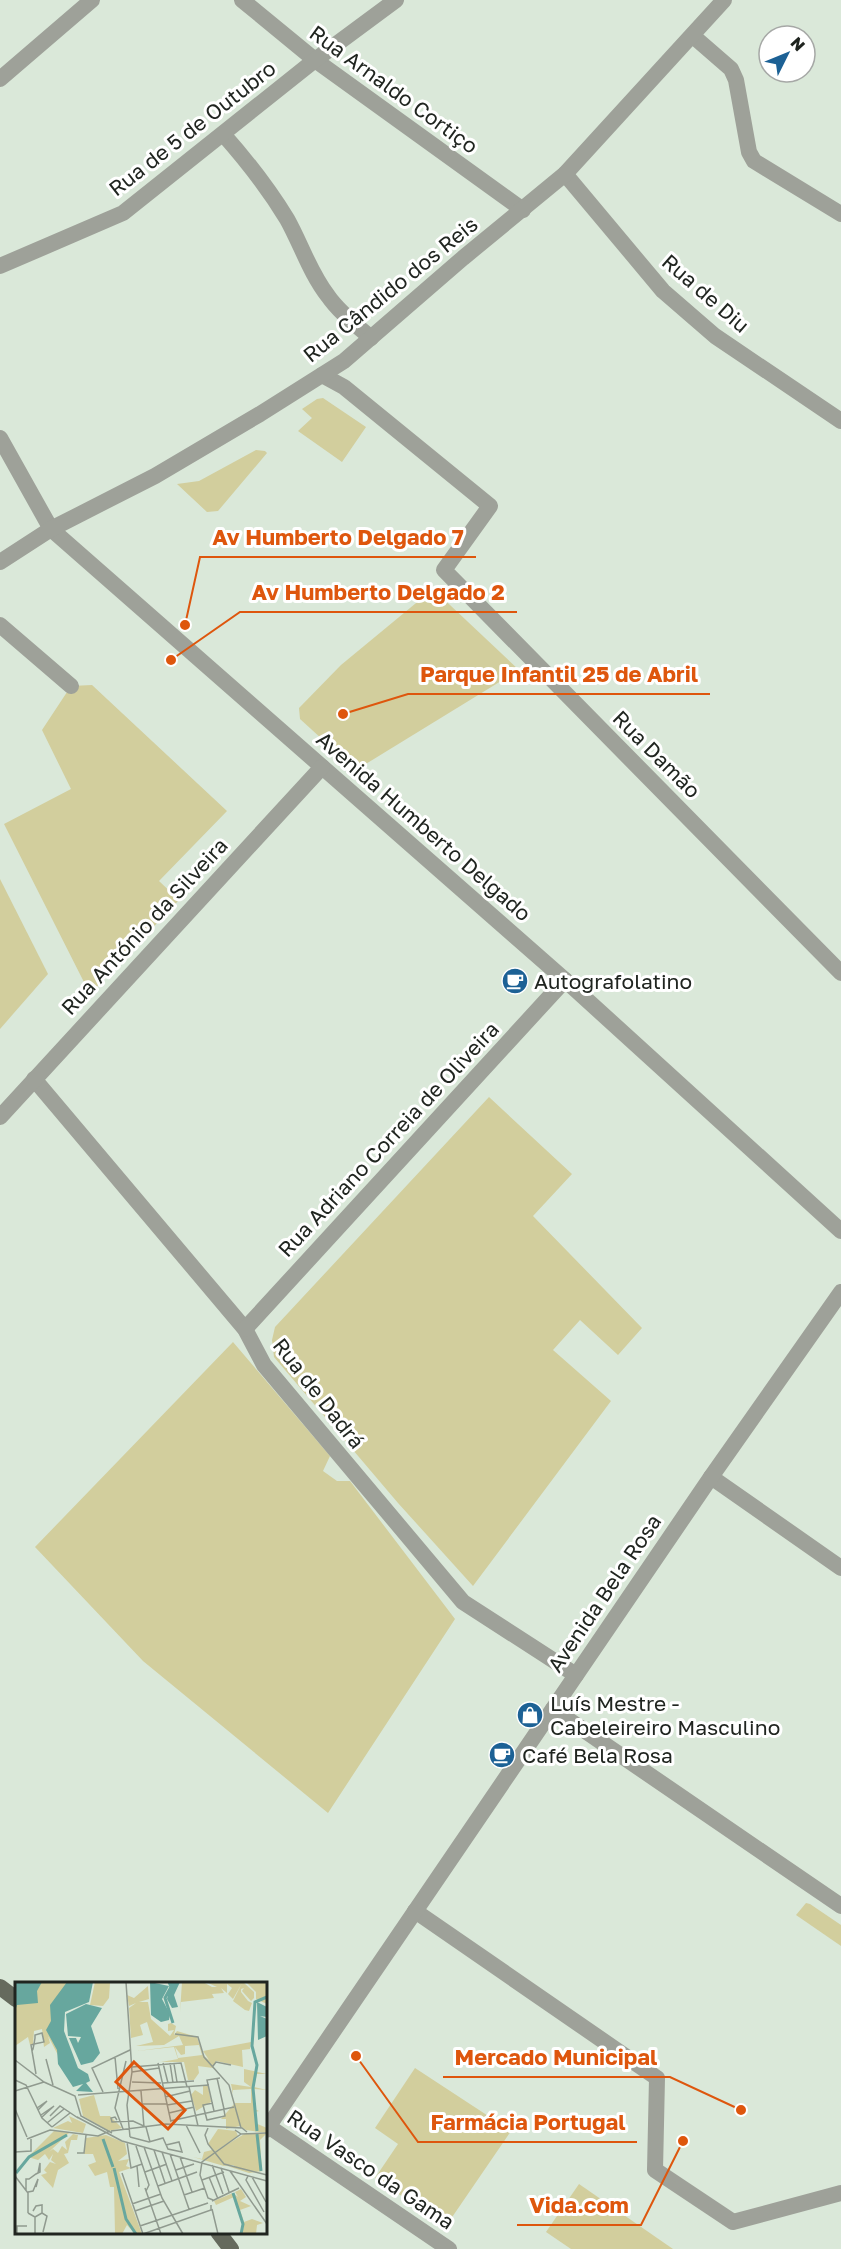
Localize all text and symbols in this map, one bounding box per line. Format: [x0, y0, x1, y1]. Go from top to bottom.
street label: Rua Arnaldo Cortiço [305, 19, 483, 159]
north arrow [757, 24, 817, 84]
text: N [787, 32, 809, 55]
street label: Rua de 5 de Outubro [103, 55, 281, 201]
street label: Rua Cândido dos Reis [298, 211, 482, 367]
street label: Rua de Diu [657, 248, 755, 338]
callout: Av Humberto Delgado 7 [200, 517, 476, 557]
text: Av Humberto Delgado 7 [212, 523, 464, 550]
callout: Av Humberto Delgado 2 [240, 572, 517, 612]
text: Av Humberto Delgado 2 [251, 578, 505, 605]
callout: Parque Infantil 25 de Abril [408, 654, 710, 694]
text: Parque Infantil 25 de Abril [420, 660, 698, 687]
street label: Rua Damão [608, 705, 706, 803]
street label: Avenida Humberto Delgado [311, 726, 537, 926]
street label: Rua António da Silveira [55, 832, 233, 1020]
cafe icon: Autografolatino [500, 966, 530, 996]
place label: Autografolatino [534, 968, 692, 994]
street label: Rua Adriano Correia de Oliveira [272, 1016, 504, 1262]
street label: Rua de Dadrá [268, 1332, 370, 1454]
street label: Avenida Bela Rosa [542, 1509, 666, 1677]
place label: Luís Mestre - Cabeleireiro Masculino [550, 1690, 780, 1740]
shop icon: Luís Mestre - Cabeleireiro Masculino [515, 1700, 545, 1730]
cafe icon: Café Bela Rosa [487, 1740, 517, 1770]
place label: Café Bela Rosa [522, 1742, 673, 1768]
inset map [15, 1982, 267, 2234]
callout: Mercado Municipal [443, 2037, 670, 2077]
text: Mercado Municipal [455, 2043, 657, 2070]
callout: Farmácia Portugal [418, 2102, 637, 2142]
street label: Rua Vasco da Gama [283, 2103, 459, 2235]
text: Farmácia Portugal [430, 2108, 626, 2135]
callout: Vida.com [517, 2185, 641, 2225]
text: Vida.com [529, 2191, 629, 2218]

